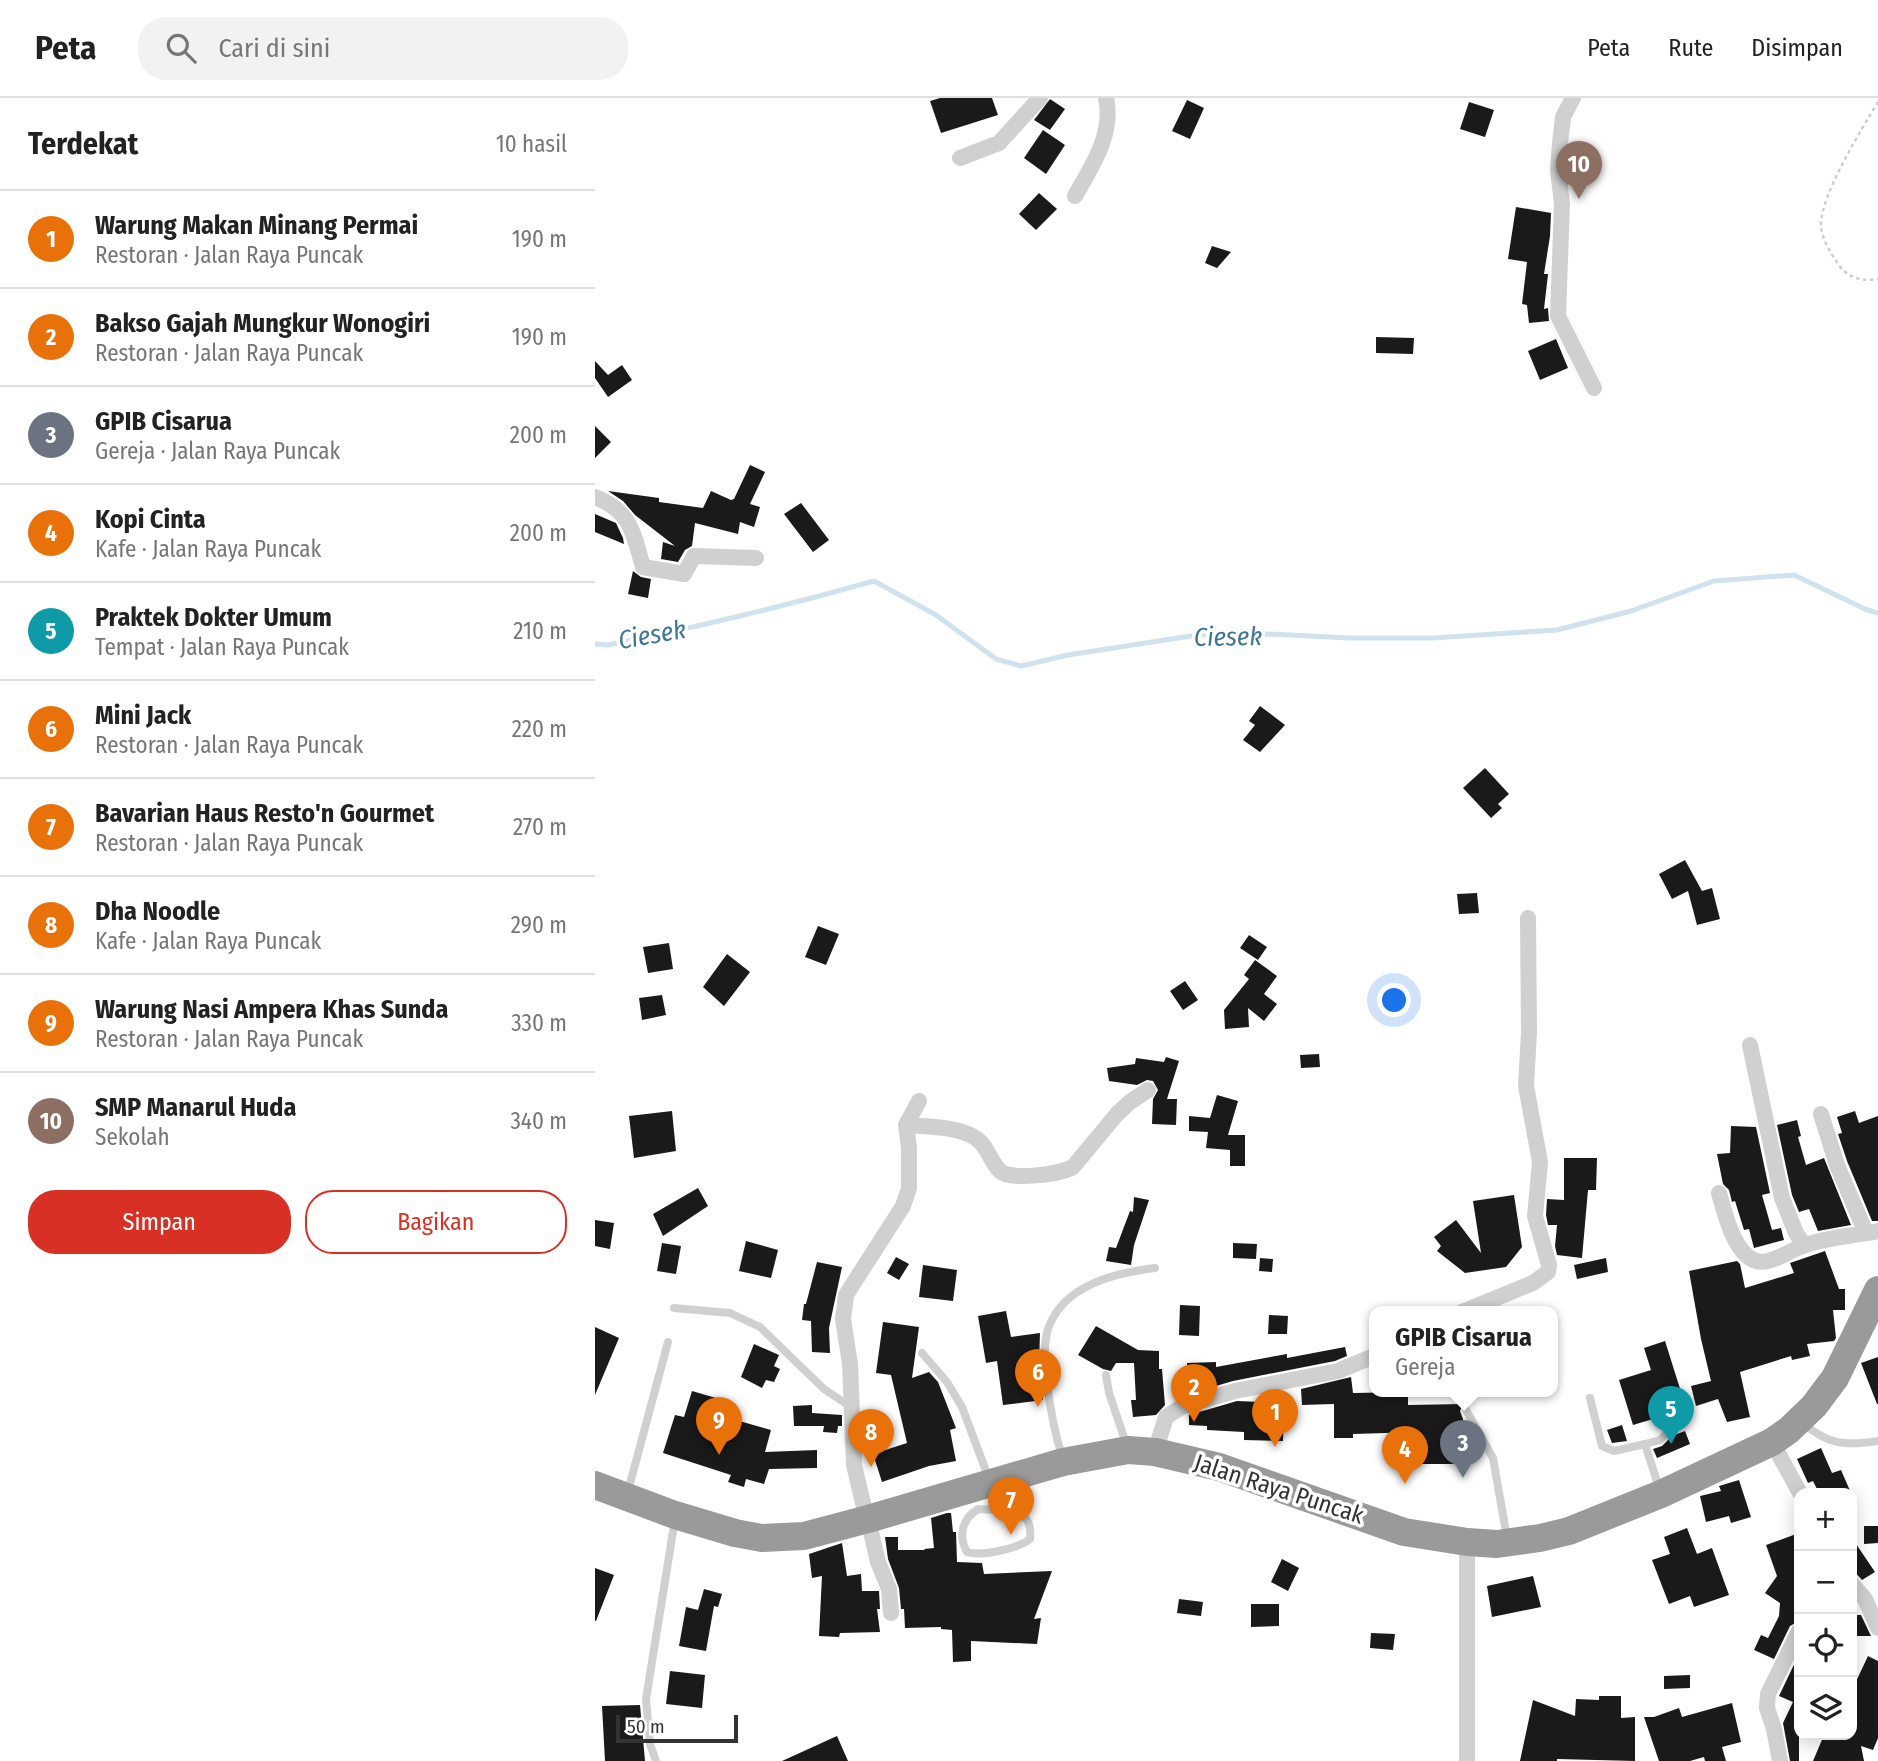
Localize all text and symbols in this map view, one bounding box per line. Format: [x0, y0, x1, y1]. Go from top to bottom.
search box [138, 17, 628, 80]
text: Peta [35, 28, 96, 68]
icon: search [162, 29, 200, 67]
text: Cari di sini [218, 33, 330, 64]
text: Peta [1587, 34, 1630, 62]
text: Rute [1668, 34, 1713, 62]
text: Disimpan [1751, 34, 1843, 62]
text: Terdekat [28, 126, 138, 162]
text: 10 hasil [496, 130, 567, 158]
pin: 10 [1556, 141, 1602, 199]
text: Warung Makan Minang Permai [95, 210, 418, 241]
text: 1 [46, 225, 56, 253]
text: 190 m [512, 225, 567, 253]
text: Restoran · Jalan Raya Puncak [95, 241, 363, 269]
text: Bakso Gajah Mungkur Wonogiri [95, 308, 430, 339]
text: 2 [46, 323, 56, 351]
text: 190 m [512, 323, 567, 351]
text: Restoran · Jalan Raya Puncak [95, 339, 363, 367]
text: GPIB Cisarua [95, 406, 232, 437]
text: 3 [46, 421, 56, 449]
text: 200 m [510, 421, 567, 449]
text: Gereja · Jalan Raya Puncak [95, 437, 340, 465]
text: Kopi Cinta [95, 504, 206, 535]
text: 4 [45, 519, 57, 547]
text: 200 m [510, 519, 567, 547]
text: Kafe · Jalan Raya Puncak [95, 535, 321, 563]
text: Praktek Dokter Umum [95, 602, 332, 633]
water label: Ciesek [616, 614, 688, 656]
text: 5 [45, 617, 57, 645]
text: 210 m [513, 617, 567, 645]
water label: Ciesek [1194, 621, 1263, 653]
text: Tempat · Jalan Raya Puncak [95, 633, 349, 661]
text: Mini Jack [95, 700, 191, 731]
text: 6 [45, 715, 57, 743]
text: 220 m [512, 715, 567, 743]
text: Restoran · Jalan Raya Puncak [95, 731, 363, 759]
text: Bavarian Haus Resto'n Gourmet [95, 798, 434, 829]
text: 7 [46, 813, 56, 841]
text: 270 m [513, 813, 567, 841]
text: Restoran · Jalan Raya Puncak [95, 829, 363, 857]
text: Dha Noodle [95, 896, 220, 927]
text: 8 [45, 911, 57, 939]
text: 290 m [511, 911, 567, 939]
text: Kafe · Jalan Raya Puncak [95, 927, 321, 955]
your location [1377, 983, 1411, 1017]
text: Warung Nasi Ampera Khas Sunda [95, 994, 448, 1025]
text: 9 [45, 1009, 57, 1037]
text: 330 m [511, 1009, 567, 1037]
text: Restoran · Jalan Raya Puncak [95, 1025, 363, 1053]
text: SMP Manarul Huda [95, 1092, 296, 1123]
text: 10 [40, 1107, 62, 1135]
text: 340 m [511, 1107, 567, 1135]
text: Sekolah [95, 1123, 170, 1151]
button: Simpan [28, 1190, 291, 1254]
button: Bagikan [305, 1190, 567, 1254]
popup [1369, 1306, 1558, 1397]
text: GPIB Cisarua [1395, 1322, 1532, 1353]
pin: 6 [1015, 1349, 1061, 1407]
text: Gereja [1395, 1353, 1455, 1381]
pin: 2 [1171, 1364, 1217, 1422]
pin: 5 [1648, 1386, 1694, 1444]
pin: 1 [1252, 1389, 1298, 1447]
pin: 9 [696, 1397, 742, 1455]
pin: 8 [848, 1409, 894, 1467]
pin: 3 [1440, 1420, 1486, 1478]
pin: 4 [1382, 1426, 1428, 1484]
street label: Jalan Raya Puncak [1191, 1448, 1368, 1530]
pin: 7 [988, 1477, 1034, 1535]
map controls [1794, 1488, 1857, 1740]
button: + [1794, 1488, 1857, 1551]
button: − [1794, 1551, 1857, 1614]
button: locate [1794, 1614, 1857, 1677]
button: layers [1794, 1677, 1857, 1740]
scale bar [616, 1712, 739, 1744]
text: 50 m [627, 1715, 665, 1738]

